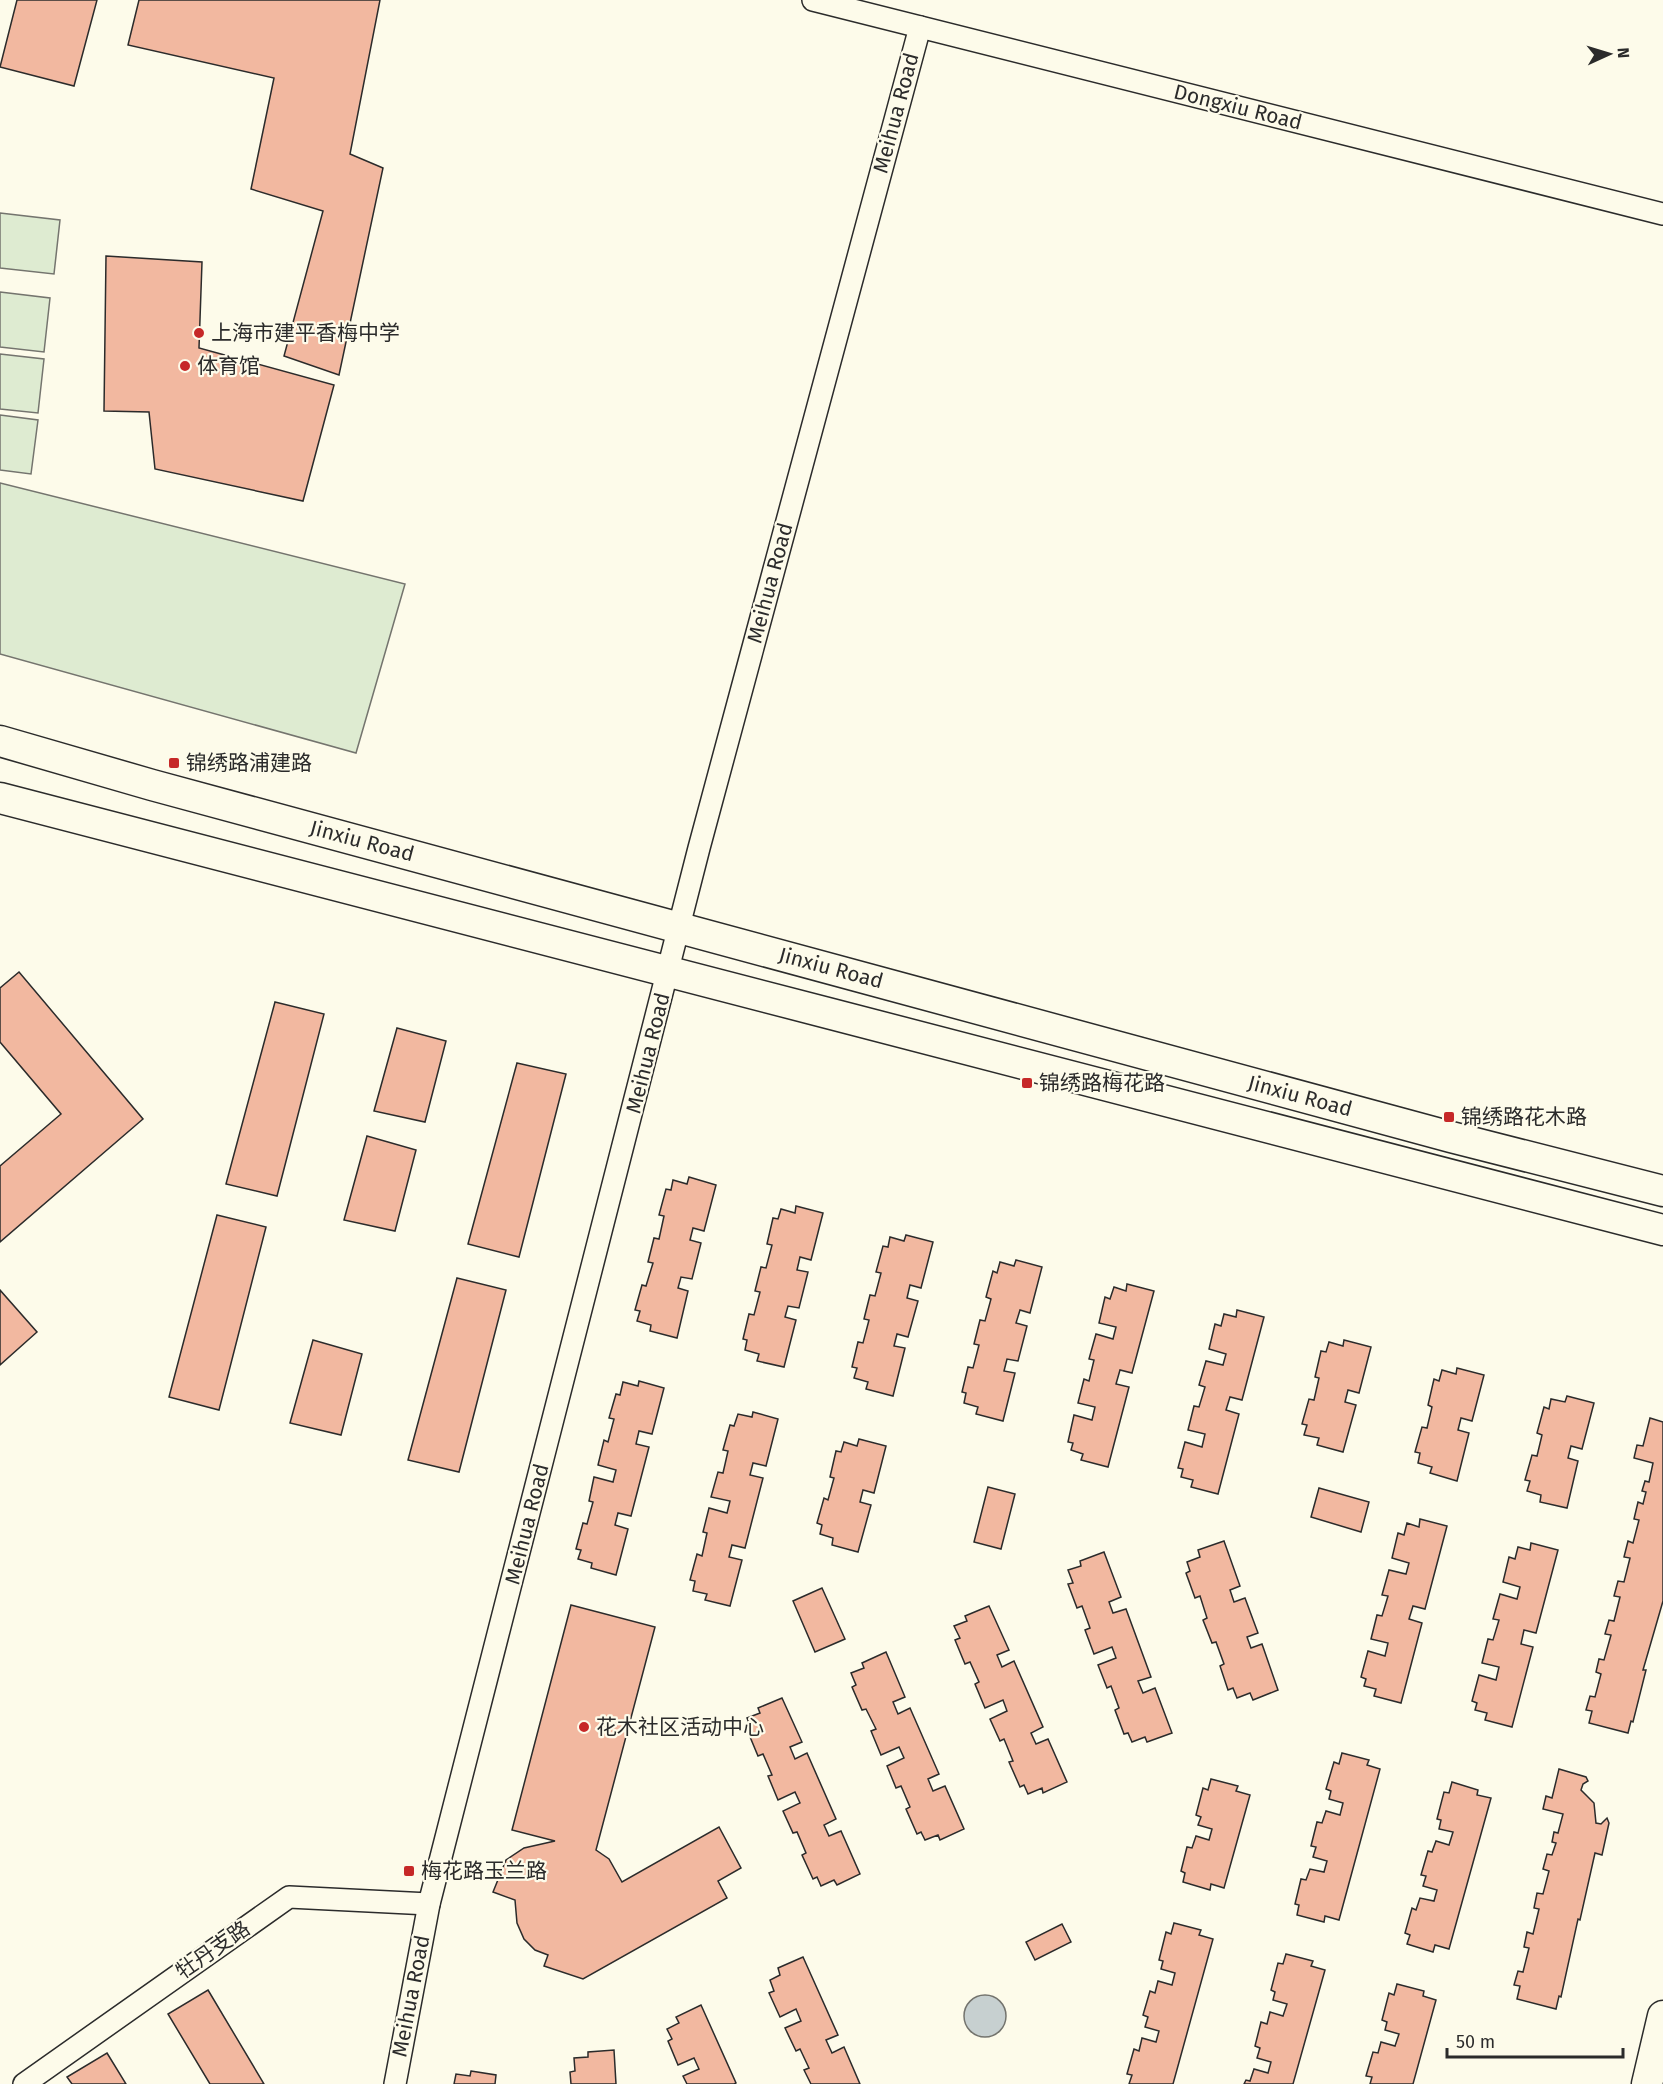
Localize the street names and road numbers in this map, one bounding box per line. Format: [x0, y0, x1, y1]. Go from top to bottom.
street label: Meihua Road [867, 50, 925, 176]
street label: Dongxiu Road [1171, 78, 1305, 136]
street label: Meihua Road [741, 520, 799, 646]
street label: Jinxiu Road [307, 815, 417, 867]
street label: Jinxiu Road [776, 942, 886, 994]
street label: Meihua Road [620, 990, 676, 1116]
street label: Jinxiu Road [1245, 1070, 1355, 1122]
street label: Meihua Road [499, 1461, 555, 1587]
street label: 牡丹支路 [171, 1915, 255, 1985]
street label: Meihua Road [386, 1933, 436, 2059]

